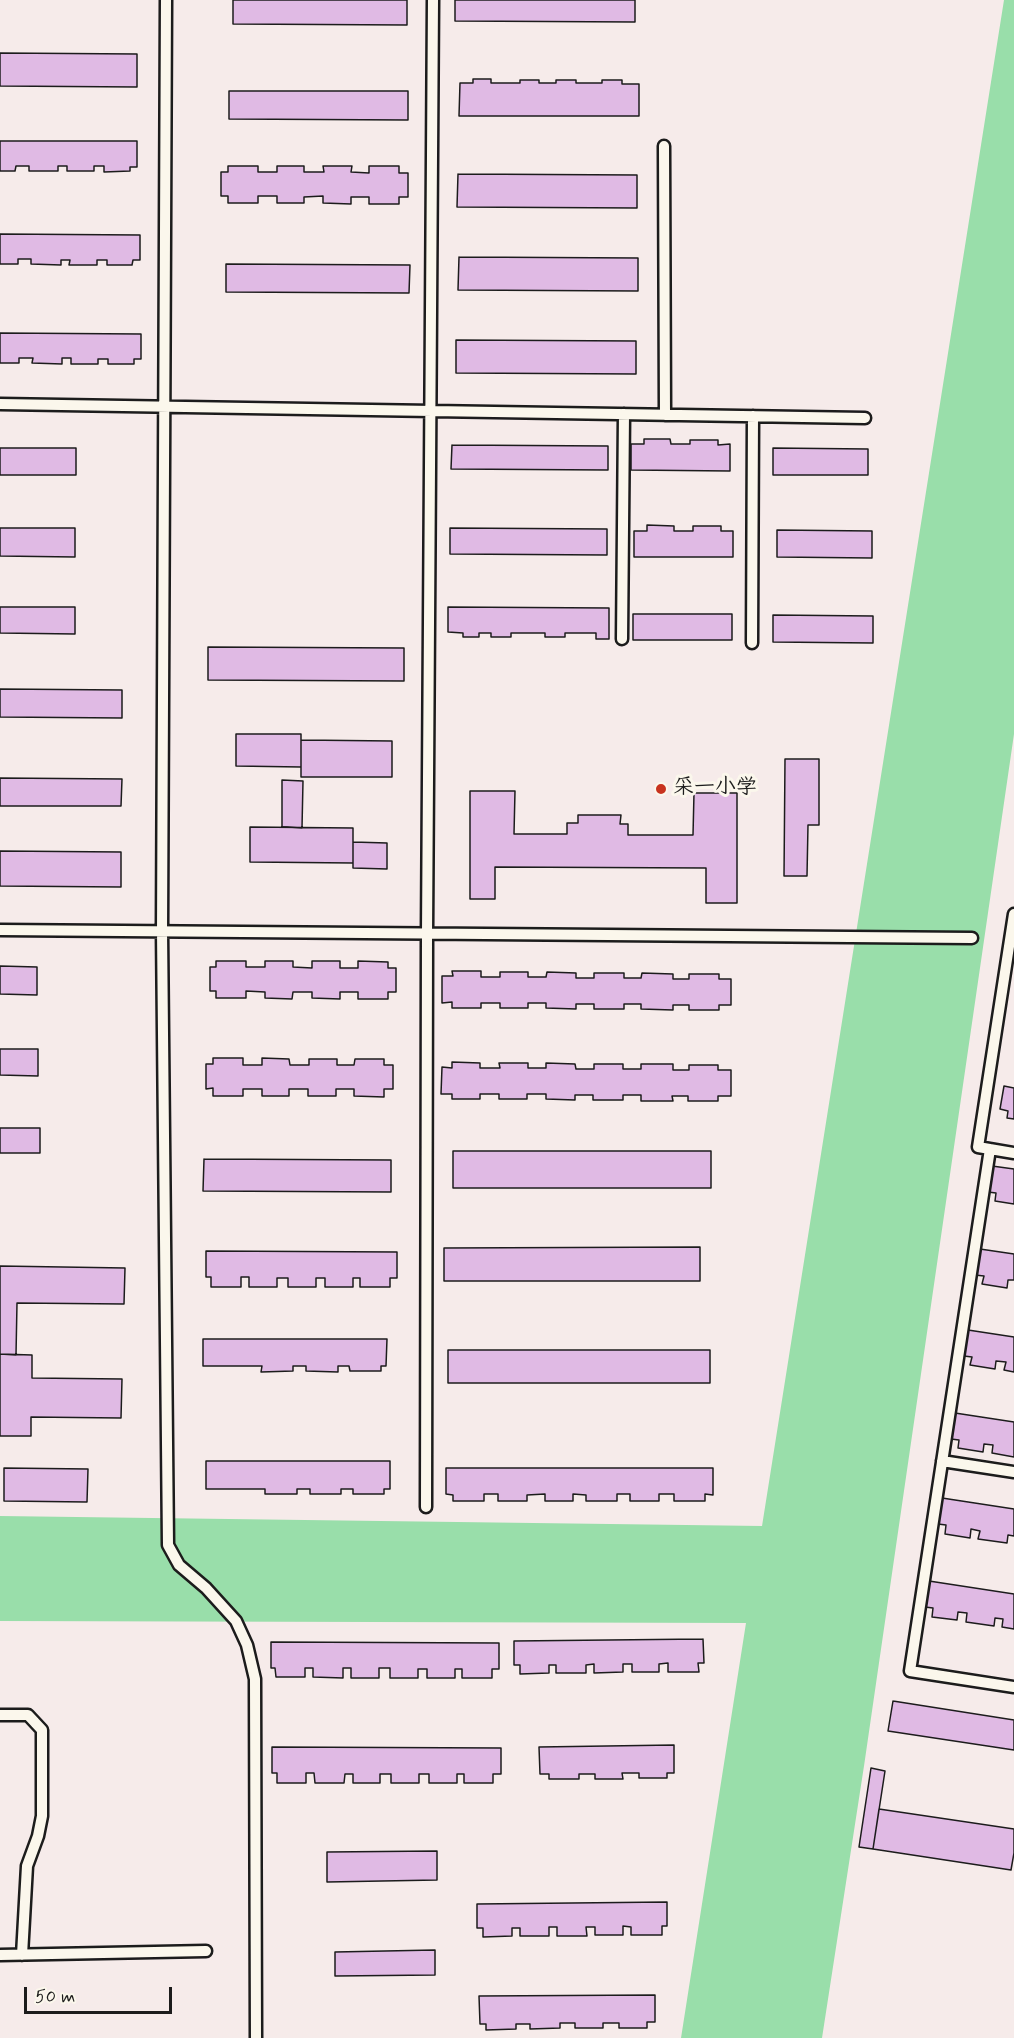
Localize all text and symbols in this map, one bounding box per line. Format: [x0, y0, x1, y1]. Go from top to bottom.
place label: 采一小学 [673, 776, 757, 802]
marker: 采一小学 [654, 782, 668, 796]
scale bar [27, 1975, 176, 2013]
text: 50 m [35, 1985, 75, 2009]

